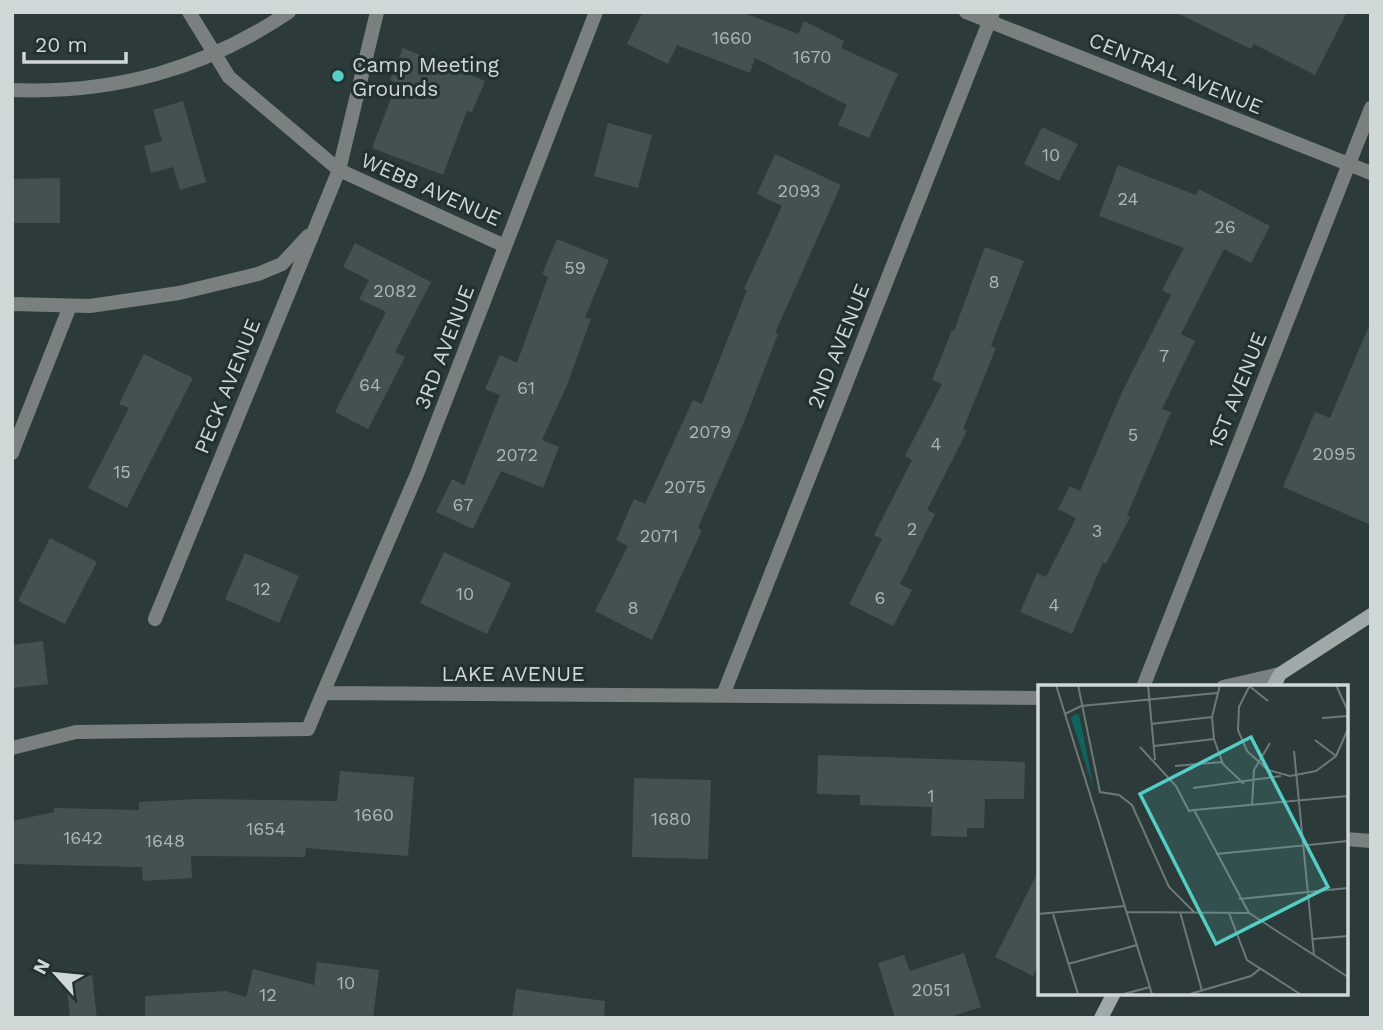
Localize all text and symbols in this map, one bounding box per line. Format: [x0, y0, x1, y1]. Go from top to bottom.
scale bar [24, 21, 126, 65]
house number: 1660 [712, 27, 752, 48]
street label: CENTRAL AVENUE [1085, 27, 1267, 119]
text: 20 m [35, 32, 87, 57]
house number: 1670 [793, 46, 831, 67]
place label: Camp Meeting Grounds [352, 52, 500, 101]
marker: Camp Meeting Grounds [330, 68, 346, 84]
house number: 10 [1042, 144, 1060, 165]
street label: WEBB AVENUE [357, 147, 505, 231]
house number: 2093 [778, 180, 820, 201]
house number: 24 [1118, 188, 1138, 209]
house number: 26 [1214, 216, 1236, 237]
house number: 59 [564, 257, 586, 278]
house number: 8 [988, 271, 1000, 292]
house number: 2082 [373, 280, 417, 301]
street label: 2ND AVENUE [802, 280, 874, 412]
street label: 3RD AVENUE [409, 281, 479, 413]
street label: PECK AVENUE [189, 315, 265, 457]
street label: 1ST AVENUE [1202, 328, 1272, 452]
house number: 7 [1159, 345, 1169, 366]
house number: 64 [359, 374, 381, 395]
house number: 61 [517, 377, 535, 398]
house number: 2079 [689, 421, 731, 442]
house number: 5 [1128, 424, 1138, 445]
house number: 4 [931, 433, 942, 454]
house number: 2095 [1312, 443, 1356, 464]
house number: 2072 [496, 444, 538, 465]
house number: 15 [113, 461, 131, 482]
house number: 2075 [664, 476, 706, 497]
house number: 67 [453, 494, 473, 515]
house number: 2 [907, 518, 917, 539]
house number: 3 [1092, 520, 1102, 541]
house number: 2071 [640, 525, 678, 546]
house number: 12 [253, 578, 271, 599]
house number: 10 [456, 583, 474, 604]
house number: 6 [875, 587, 885, 608]
house number: 4 [1049, 594, 1060, 615]
house number: 8 [627, 597, 639, 618]
street label: LAKE AVENUE [441, 661, 585, 686]
inset map [1038, 685, 1348, 995]
house number: 1 [927, 785, 935, 806]
house number: 1660 [354, 804, 394, 825]
house number: 1680 [651, 808, 691, 829]
house number: 1654 [246, 818, 286, 839]
house number: 1642 [63, 827, 103, 848]
house number: 1648 [145, 830, 185, 851]
north arrow [21, 939, 91, 1009]
text: N [28, 955, 55, 978]
house number: 10 [337, 972, 355, 993]
house number: 2051 [911, 979, 951, 1000]
house number: 12 [259, 984, 277, 1005]

